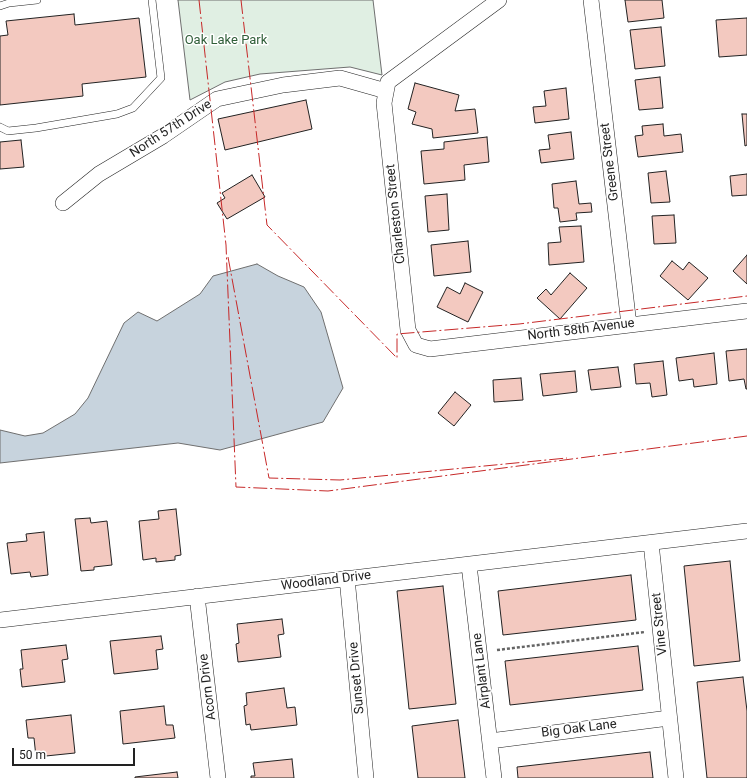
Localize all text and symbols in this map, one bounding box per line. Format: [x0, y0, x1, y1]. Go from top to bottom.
park label: Oak Lake Park [185, 33, 267, 49]
street label: North 57th Drive [127, 97, 215, 161]
street label: Greene Street [597, 122, 623, 202]
street label: Charleston Street [383, 163, 409, 265]
street label: North 58th Avenue [527, 316, 635, 344]
street label: Woodland Drive [280, 568, 372, 594]
street label: Vine Street [649, 592, 671, 656]
street label: Airplant Lane [470, 632, 494, 710]
street label: Sunset Drive [346, 641, 368, 715]
street label: Acorn Drive [196, 653, 220, 721]
street label: Big Oak Lane [540, 717, 618, 741]
scale bar [14, 740, 137, 766]
text: 50 m [19, 748, 46, 762]

